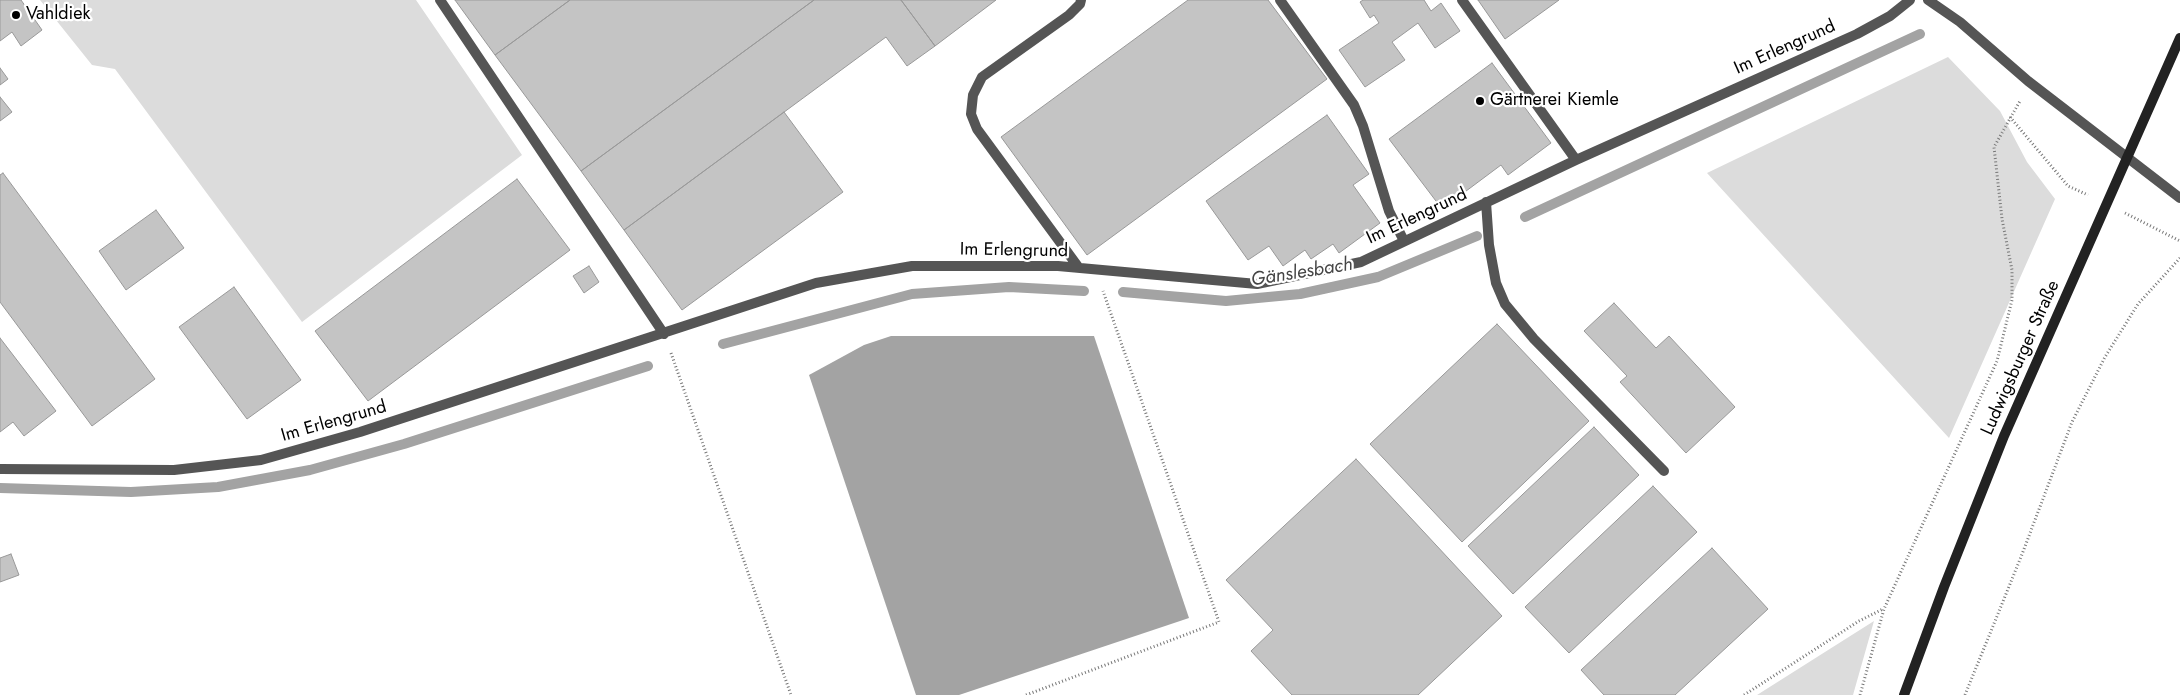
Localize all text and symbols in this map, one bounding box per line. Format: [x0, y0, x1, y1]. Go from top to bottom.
place label: Vahldiek [26, 4, 90, 26]
marker: Vahldiek [10, 9, 22, 21]
street label: Im Erlengrund [1731, 16, 1839, 80]
place label: Gärtnerei Kiemle [1490, 90, 1619, 112]
marker: Gärtnerei Kiemle [1474, 95, 1486, 107]
street label: Im Erlengrund [1363, 184, 1471, 250]
street label: Im Erlengrund [960, 239, 1068, 263]
water label: Gänslesbach [1250, 254, 1354, 292]
street label: Ludwigsburger Straße [1977, 277, 2065, 439]
street label: Im Erlengrund [279, 397, 389, 447]

